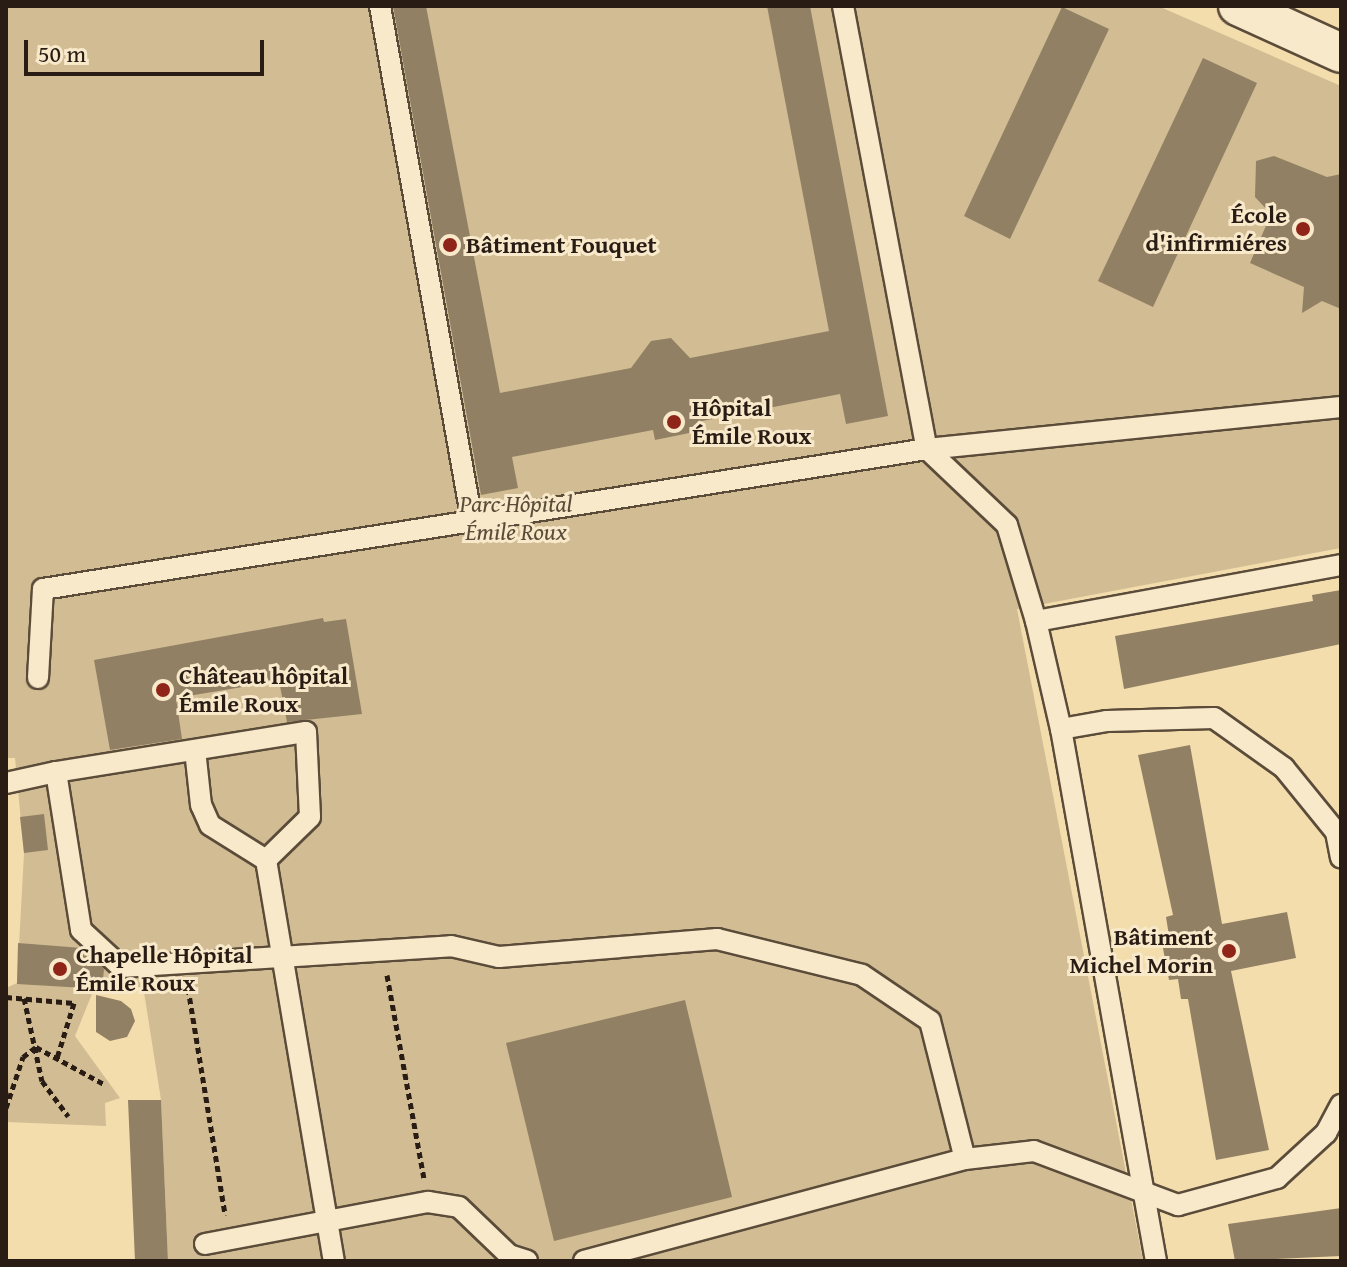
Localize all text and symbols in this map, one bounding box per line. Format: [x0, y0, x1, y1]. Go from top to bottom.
scale bar [28, 24, 268, 74]
text: 50 m [38, 36, 86, 71]
place label: École d'infirmiéres [1145, 201, 1287, 257]
marker: École d'infirmiéres [1294, 220, 1312, 238]
place label: Bâtiment Fouquet [466, 231, 657, 259]
marker: Bâtiment Fouquet [441, 236, 459, 254]
place label: Hôpital Émile Roux [692, 394, 811, 450]
marker: Hôpital Émile Roux [663, 411, 685, 433]
park label: Parc Hôpital Émile Roux [460, 490, 572, 546]
place label: Château hôpital Émile Roux [179, 662, 348, 718]
marker: Château hôpital Émile Roux [154, 681, 172, 699]
place label: Bâtiment Michel Morin [1069, 923, 1213, 979]
place label: Chapelle Hôpital Émile Roux [76, 941, 253, 997]
marker: Bâtiment Michel Morin [1220, 942, 1238, 960]
marker: Chapelle Hôpital Émile Roux [51, 960, 69, 978]

